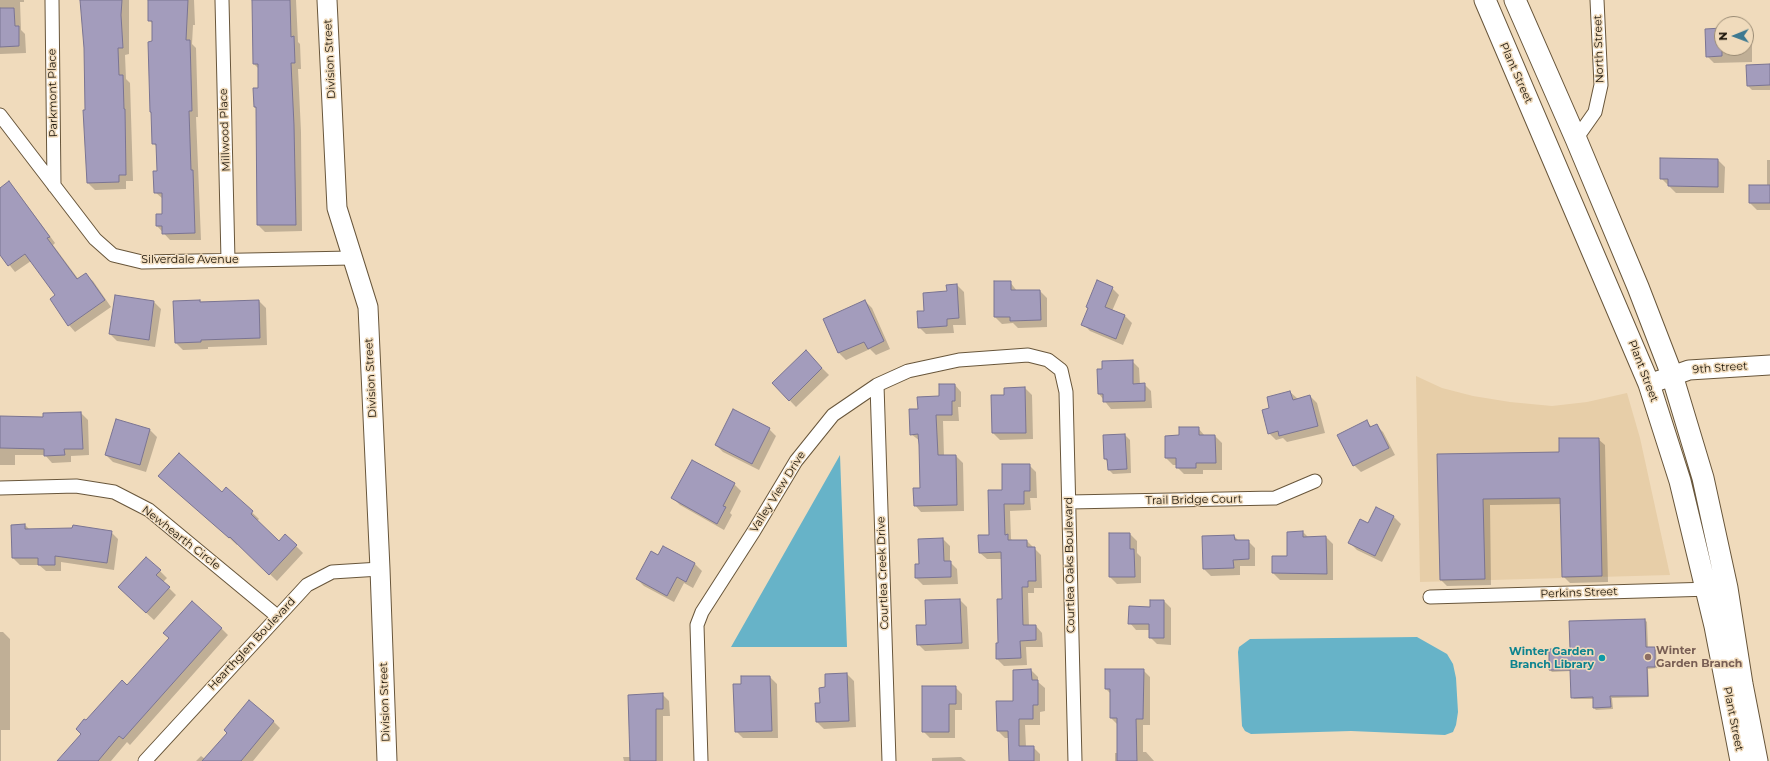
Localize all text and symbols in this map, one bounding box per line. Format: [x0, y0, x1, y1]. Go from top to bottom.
street label: North Street [1591, 15, 1607, 83]
north arrow [1714, 16, 1754, 56]
street label: Division Street [321, 19, 339, 99]
text: N [1716, 32, 1730, 41]
street label: Plant Street [1497, 40, 1535, 106]
street label: Parkmont Place [46, 49, 60, 137]
street label: Millwood Place [217, 88, 233, 172]
street label: Silverdale Avenue [141, 253, 239, 267]
street label: Division Street [362, 338, 380, 418]
street label: Plant Street [1625, 338, 1661, 404]
street label: 9th Street [1692, 360, 1748, 376]
street label: Valley View Drive [748, 449, 808, 535]
street label: Trail Bridge Court [1146, 493, 1242, 507]
street label: Courtlea Oaks Boulevard [1062, 497, 1078, 633]
street label: Newhearth Circle [139, 503, 223, 573]
street label: Courtlea Creek Drive [874, 516, 892, 630]
street label: Perkins Street [1540, 585, 1618, 601]
street label: Hearthglen Boulevard [206, 595, 298, 693]
place label: Winter Garden Branch [1656, 644, 1742, 670]
place label: Winter Garden Branch Library [1509, 645, 1594, 671]
marker: Winter Garden Branch [1643, 652, 1653, 662]
marker: Winter Garden Branch Library [1597, 653, 1607, 663]
street label: Division Street [377, 662, 393, 742]
street label: Plant Street [1720, 686, 1746, 752]

